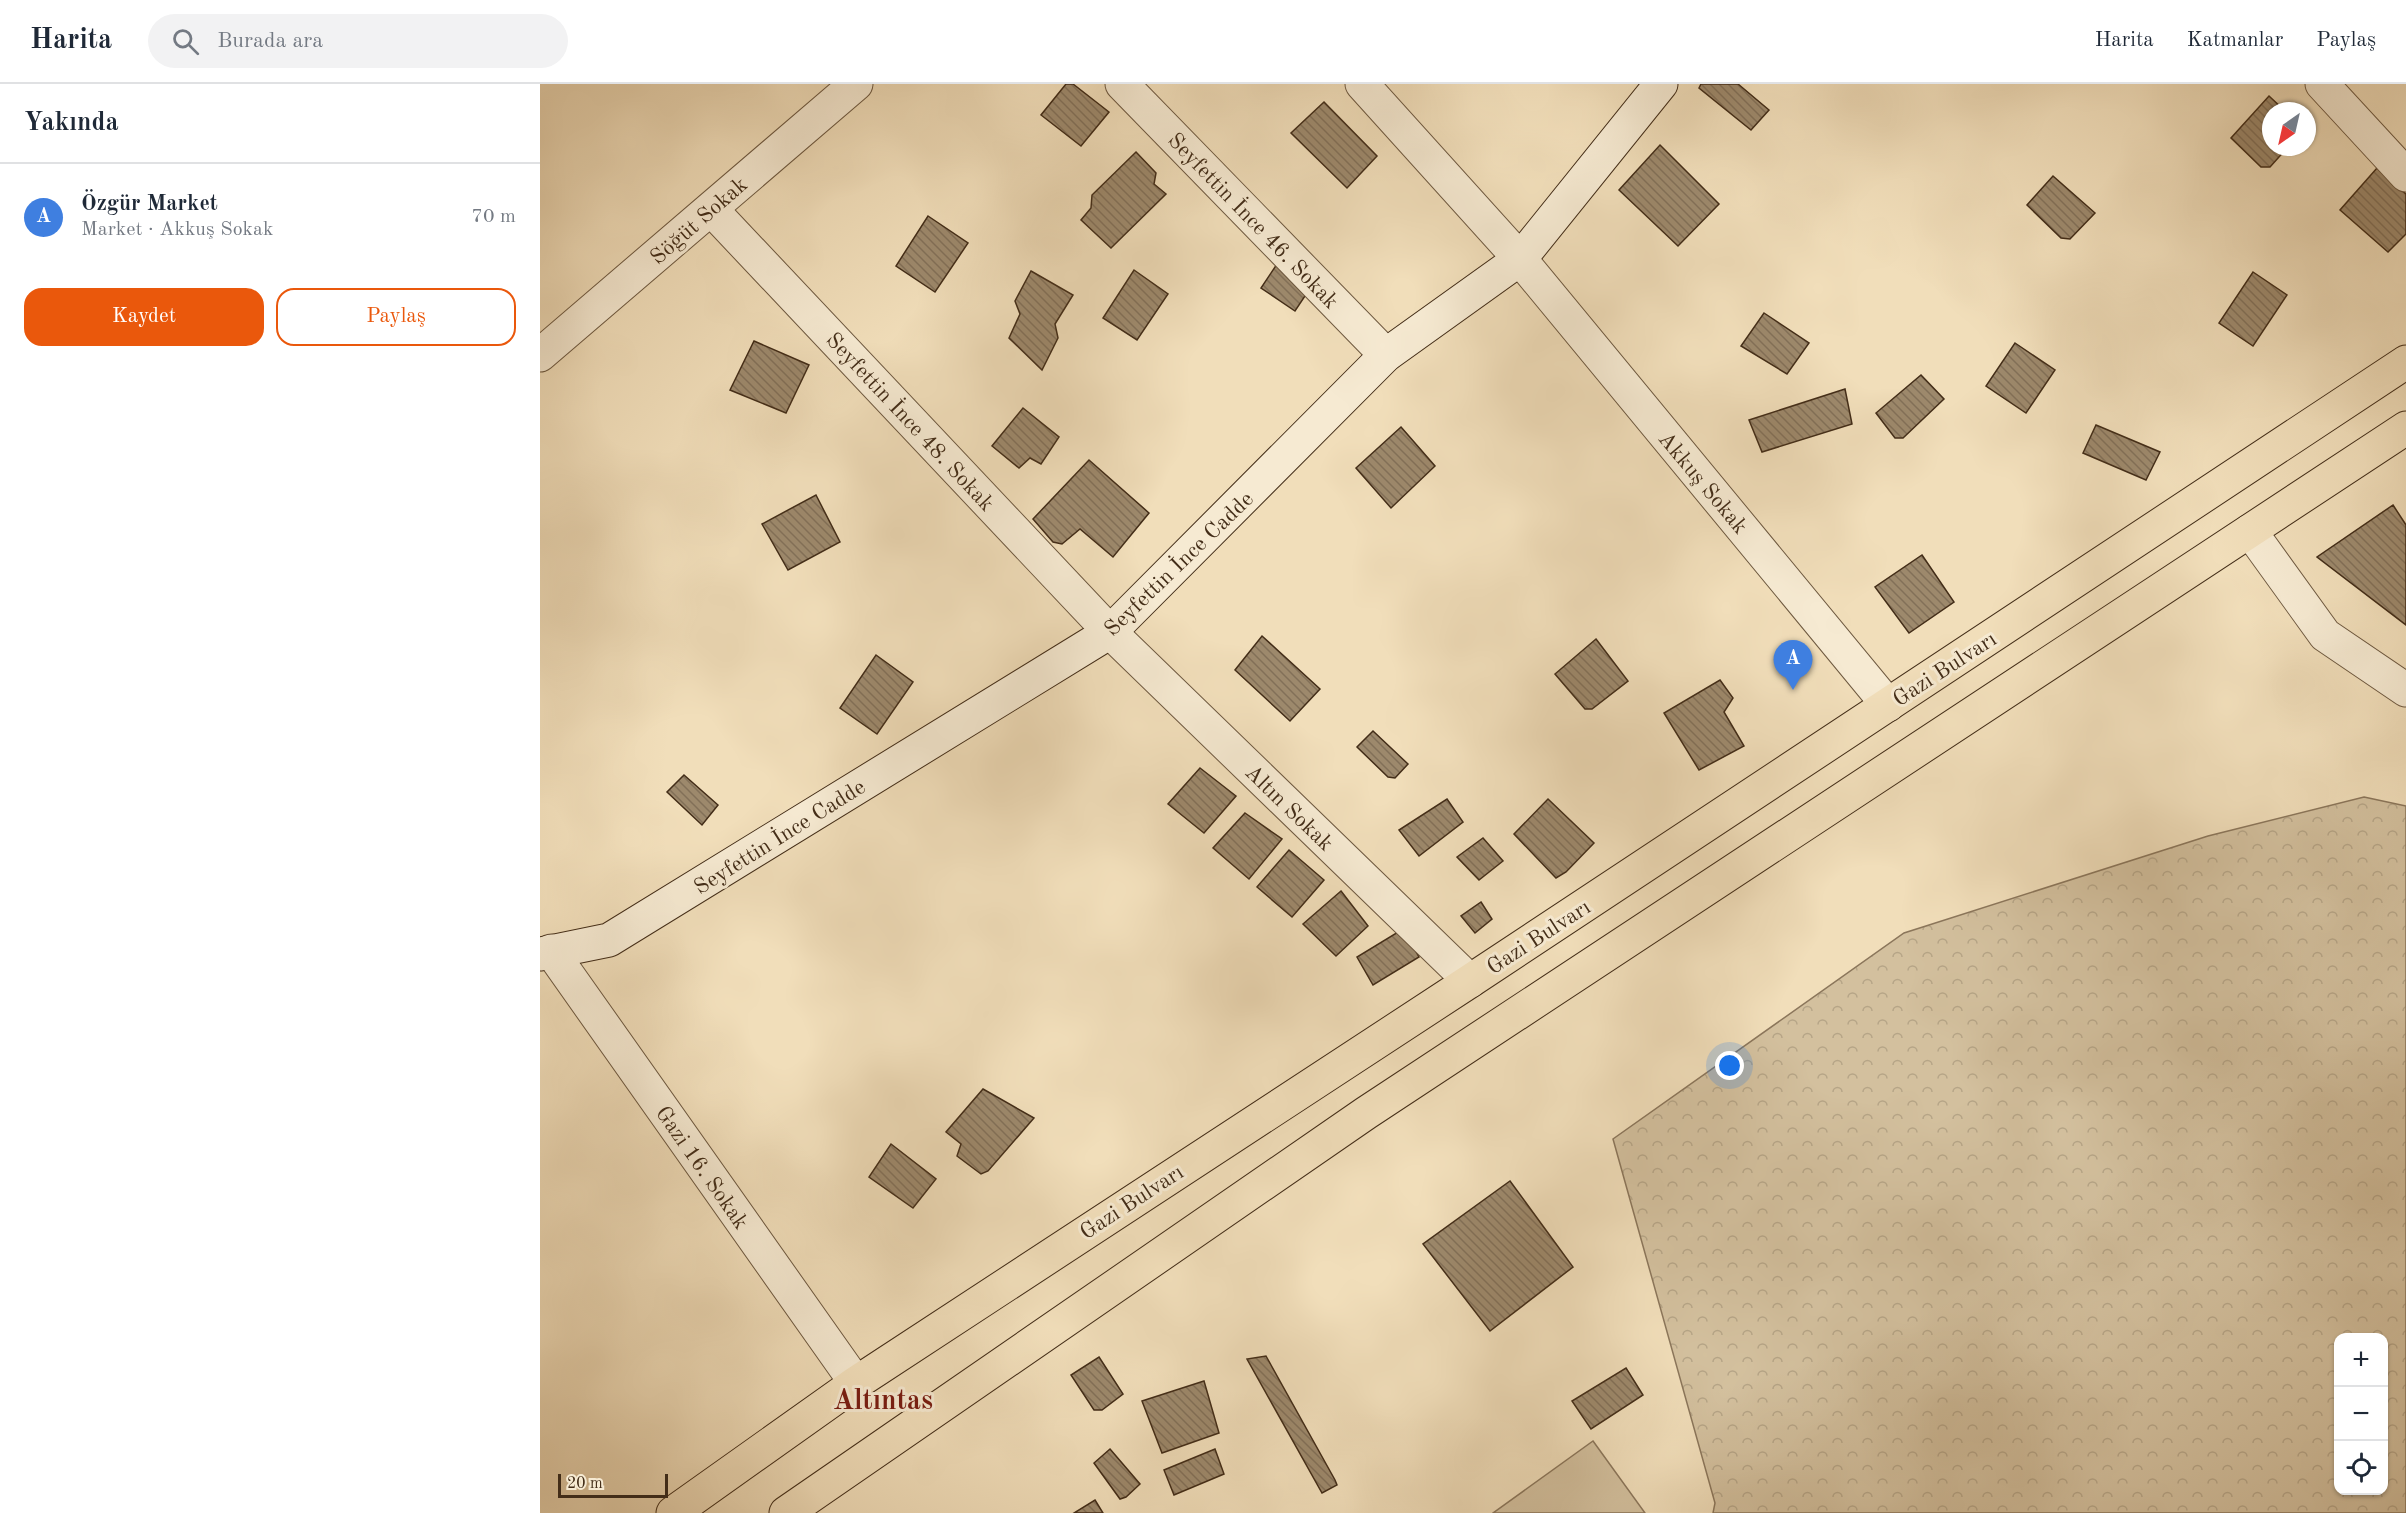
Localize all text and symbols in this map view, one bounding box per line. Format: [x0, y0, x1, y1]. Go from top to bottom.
search box [148, 14, 568, 68]
icon: search [169, 25, 202, 58]
text: Harita [30, 27, 112, 55]
text: Burada ara [217, 30, 323, 52]
text: Harita [2095, 30, 2154, 51]
text: Katmanlar [2187, 30, 2283, 51]
text: Paylaş [2316, 30, 2376, 51]
north arrow [2262, 102, 2316, 156]
text: Yakında [24, 110, 119, 136]
street label: Seyfettin İnce 46. Sokak [1163, 127, 1344, 313]
street label: Söğüt Sokak [647, 174, 752, 269]
text: Özgür Market [81, 193, 218, 215]
text: A [36, 207, 51, 227]
text: 70 m [471, 207, 516, 227]
text: Market · Akkuş Sokak [81, 220, 273, 240]
button: Kaydet [24, 288, 264, 346]
button: Paylaş [276, 288, 516, 346]
street label: Seyfettin İnce 48. Sokak [821, 327, 1000, 516]
street label: Akkuş Sokak [1654, 428, 1751, 538]
street label: Seyfettin İnce Cadde [1099, 486, 1258, 641]
street label: Gazi Bulvarı [1890, 628, 2001, 711]
pin: A [1774, 640, 1812, 690]
street label: Altın Sokak [1240, 761, 1337, 856]
street label: Seyfettin İnce Cadde [689, 774, 870, 899]
street label: Gazi Bulvarı [1484, 896, 1595, 979]
your location [1715, 1051, 1744, 1080]
street label: Gazi 16. Sokak [651, 1103, 752, 1234]
street label: Gazi Bulvarı [1077, 1161, 1188, 1244]
map controls [2334, 1333, 2388, 1495]
button: + [2334, 1333, 2388, 1387]
button: − [2334, 1387, 2388, 1441]
district label: Altıntas [833, 1388, 933, 1416]
button: locate [2334, 1441, 2388, 1495]
scale bar [558, 1471, 668, 1498]
text: 20 m [567, 1476, 603, 1492]

